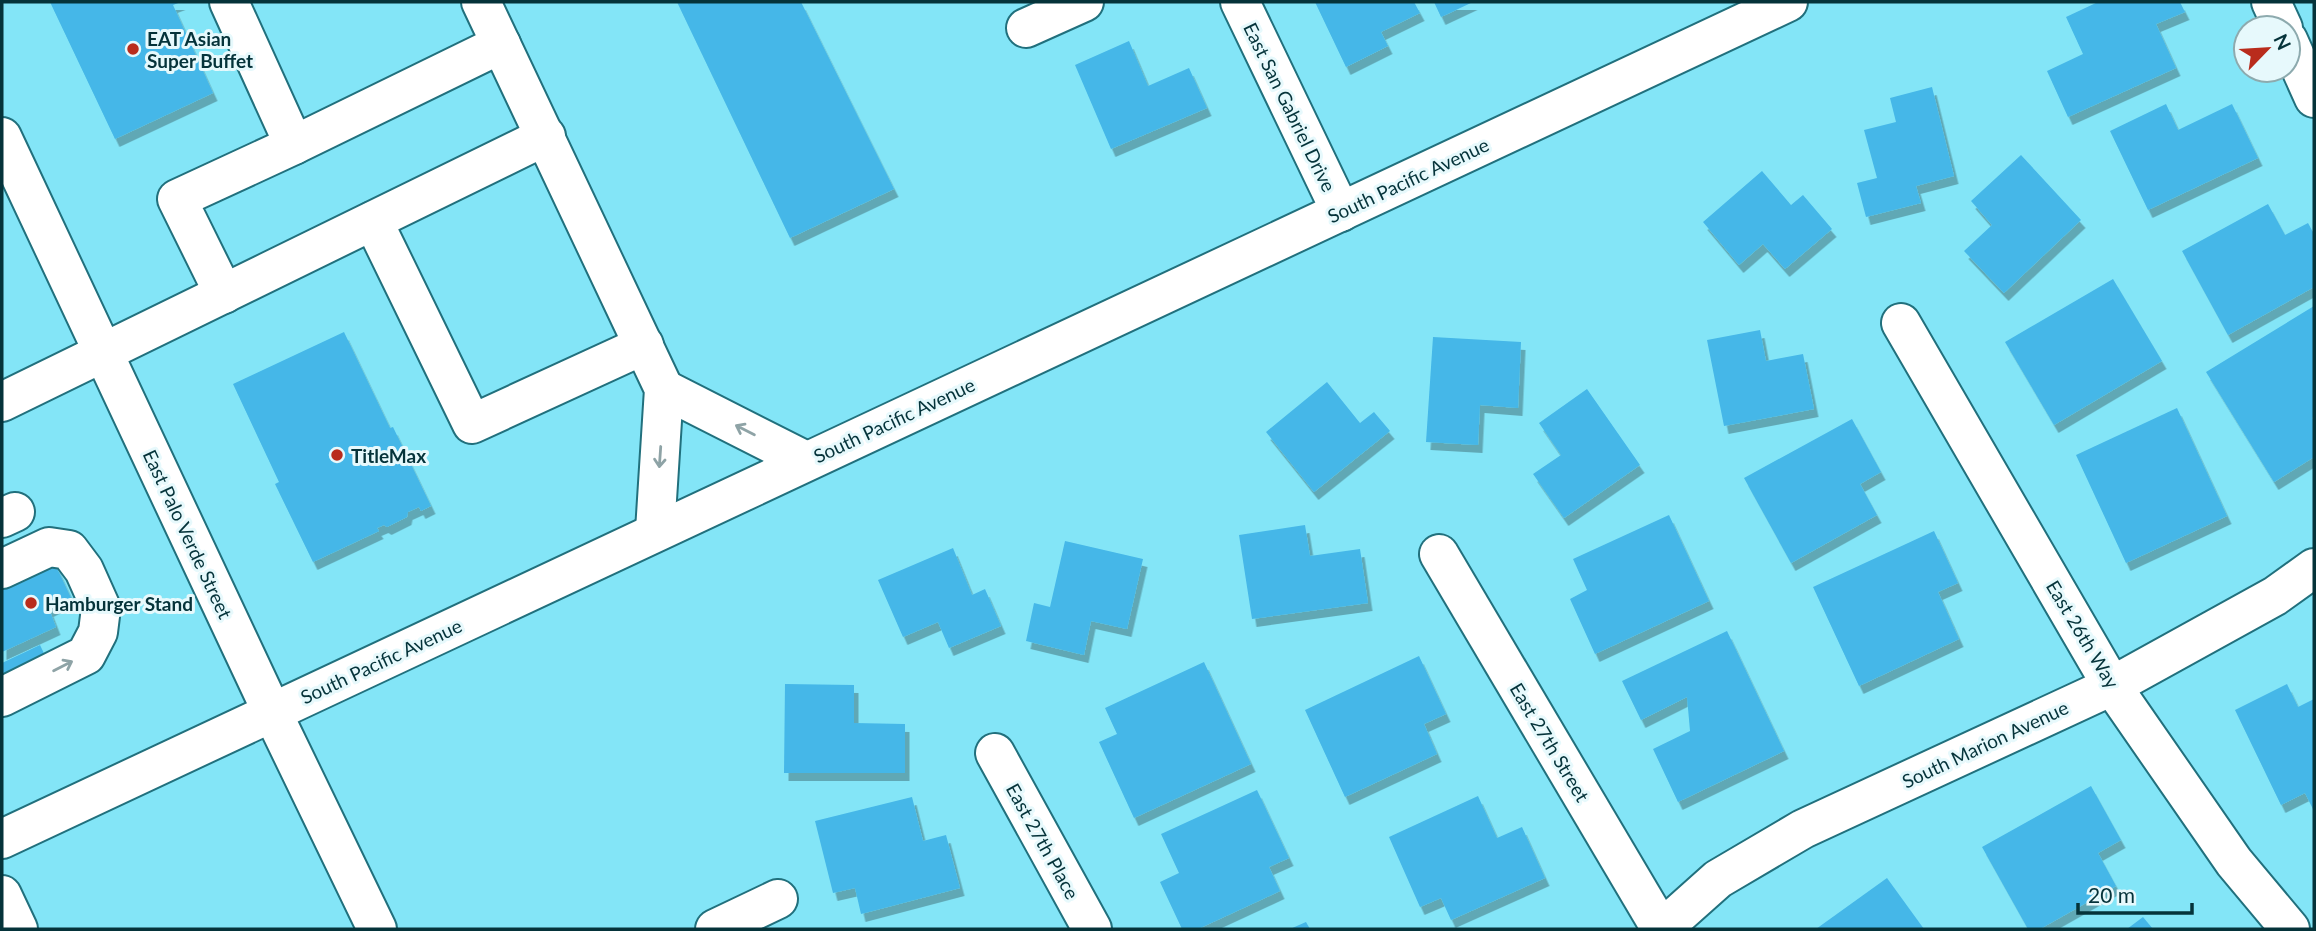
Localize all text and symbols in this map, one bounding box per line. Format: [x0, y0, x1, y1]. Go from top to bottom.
north arrow [2232, 14, 2302, 84]
street label: East San Gabriel Drive [1239, 19, 1341, 195]
place label: EAT Asian Super Buffet [147, 27, 253, 72]
text: N [2269, 30, 2296, 53]
marker: EAT Asian Super Buffet [125, 41, 141, 57]
street label: South Pacific Avenue [1324, 133, 1492, 227]
street label: South Pacific Avenue [810, 373, 978, 467]
one-way arrow [735, 423, 756, 436]
place label: TitleMax [351, 444, 426, 467]
one-way arrow [653, 445, 666, 468]
street label: East Palo Verde Street [139, 446, 237, 622]
marker: TitleMax [329, 447, 345, 463]
street label: East 26th Way [2042, 576, 2124, 692]
place label: Hamburger Stand [45, 592, 193, 615]
marker: Hamburger Stand [23, 595, 39, 611]
street label: South Pacific Avenue [297, 614, 465, 708]
one-way arrow [52, 659, 73, 673]
street label: East 27th Street [1505, 678, 1595, 806]
street label: South Marion Avenue [1898, 695, 2072, 793]
street label: East 27th Place [1002, 779, 1084, 903]
scale bar [2078, 872, 2192, 916]
text: 20 m [2088, 882, 2135, 907]

